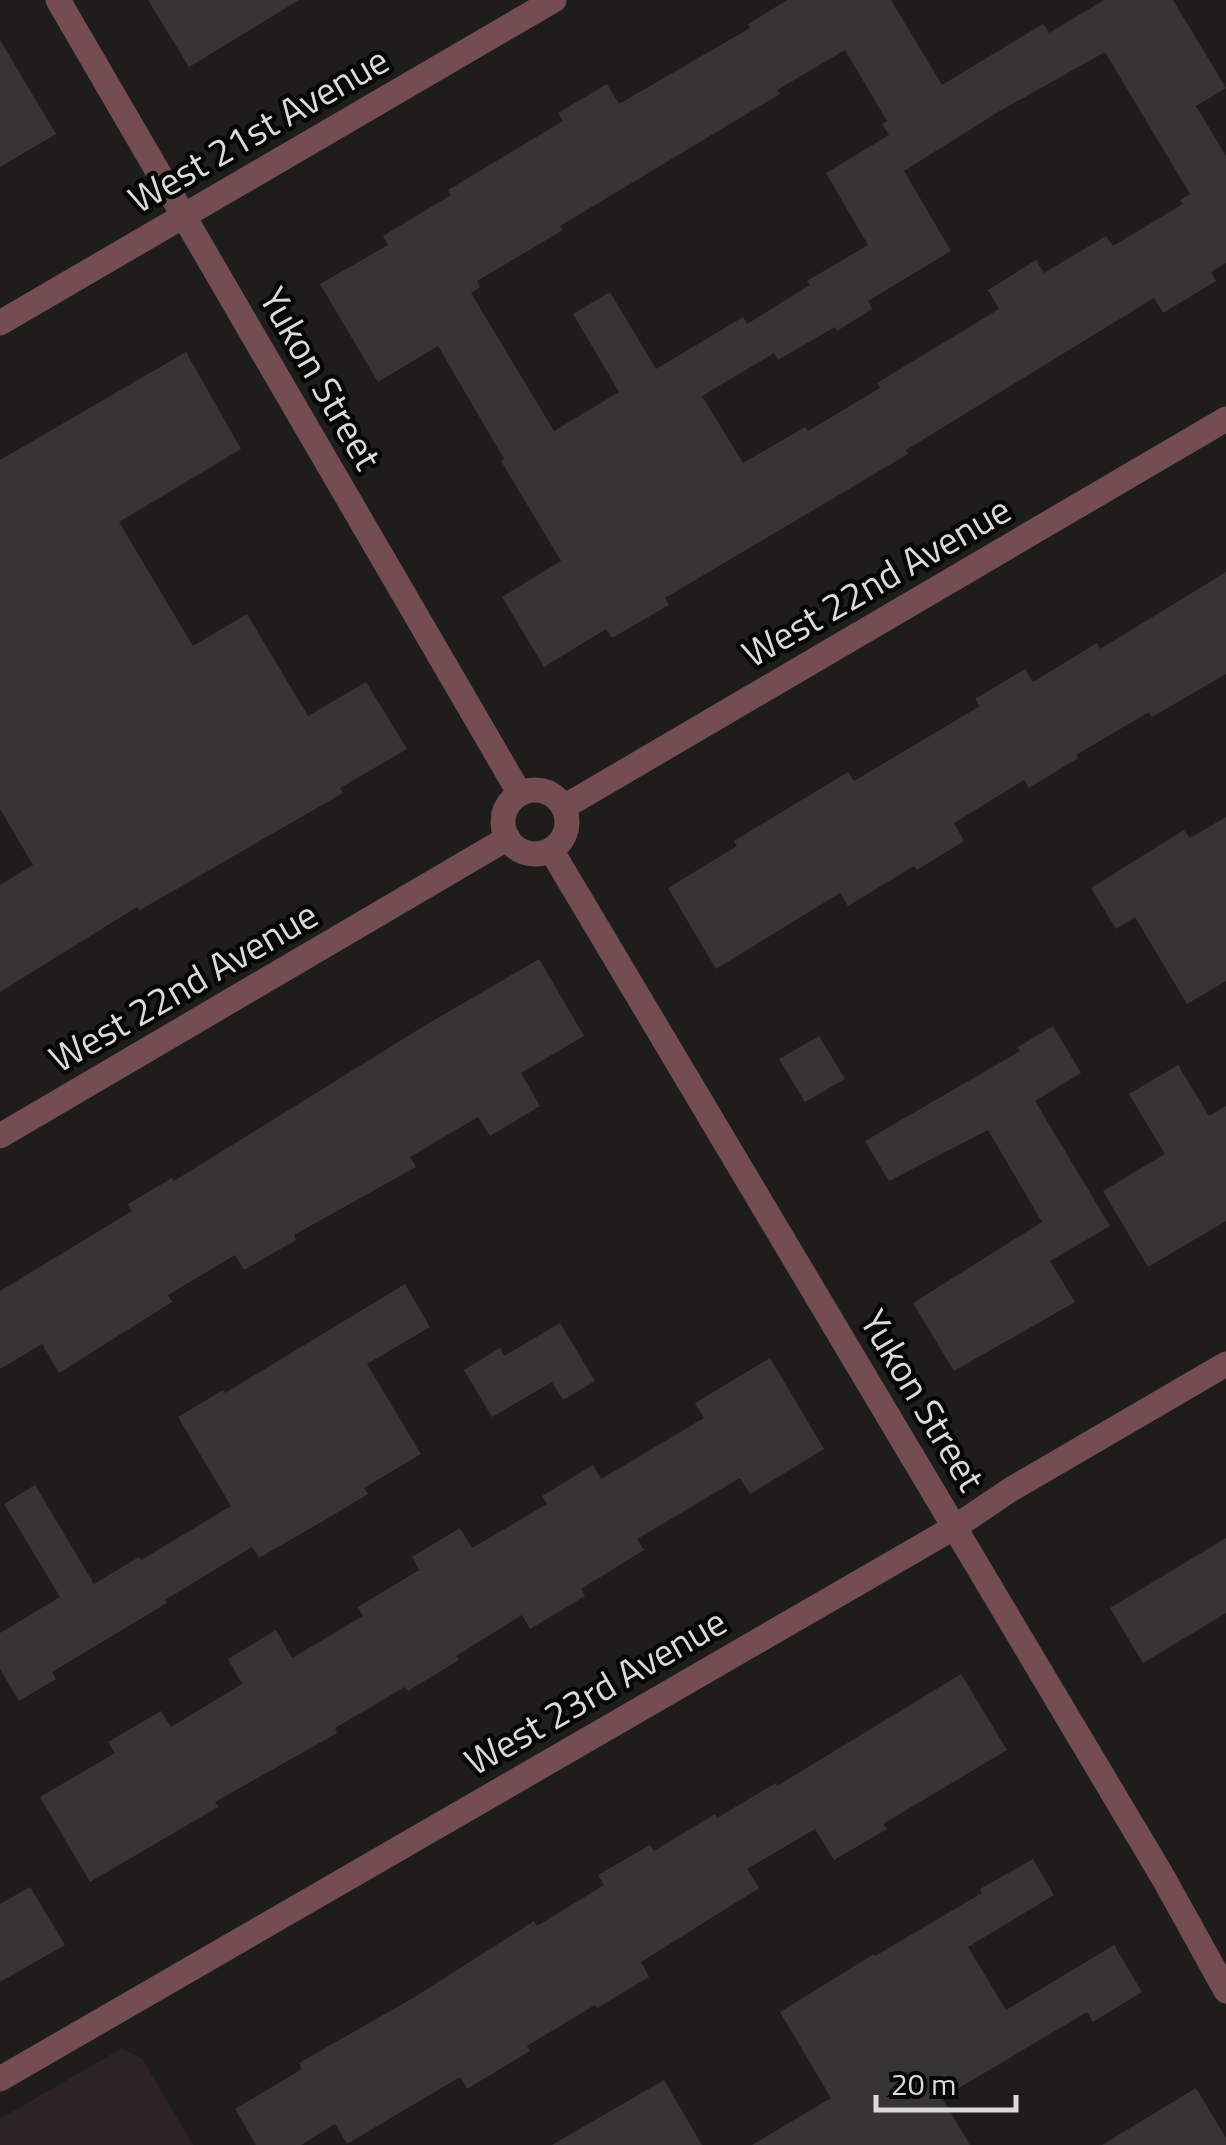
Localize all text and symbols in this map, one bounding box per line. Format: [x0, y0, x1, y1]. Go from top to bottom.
street label: West 21st Avenue [117, 31, 399, 227]
street label: Yukon Street [245, 276, 397, 480]
street label: West 22nd Avenue [731, 480, 1021, 682]
street label: West 22nd Avenue [38, 885, 328, 1087]
street label: Yukon Street [846, 1298, 1000, 1502]
street label: West 23rd Avenue [453, 1592, 737, 1790]
scale bar [876, 2050, 1016, 2112]
text: 20 m [891, 2061, 956, 2107]

